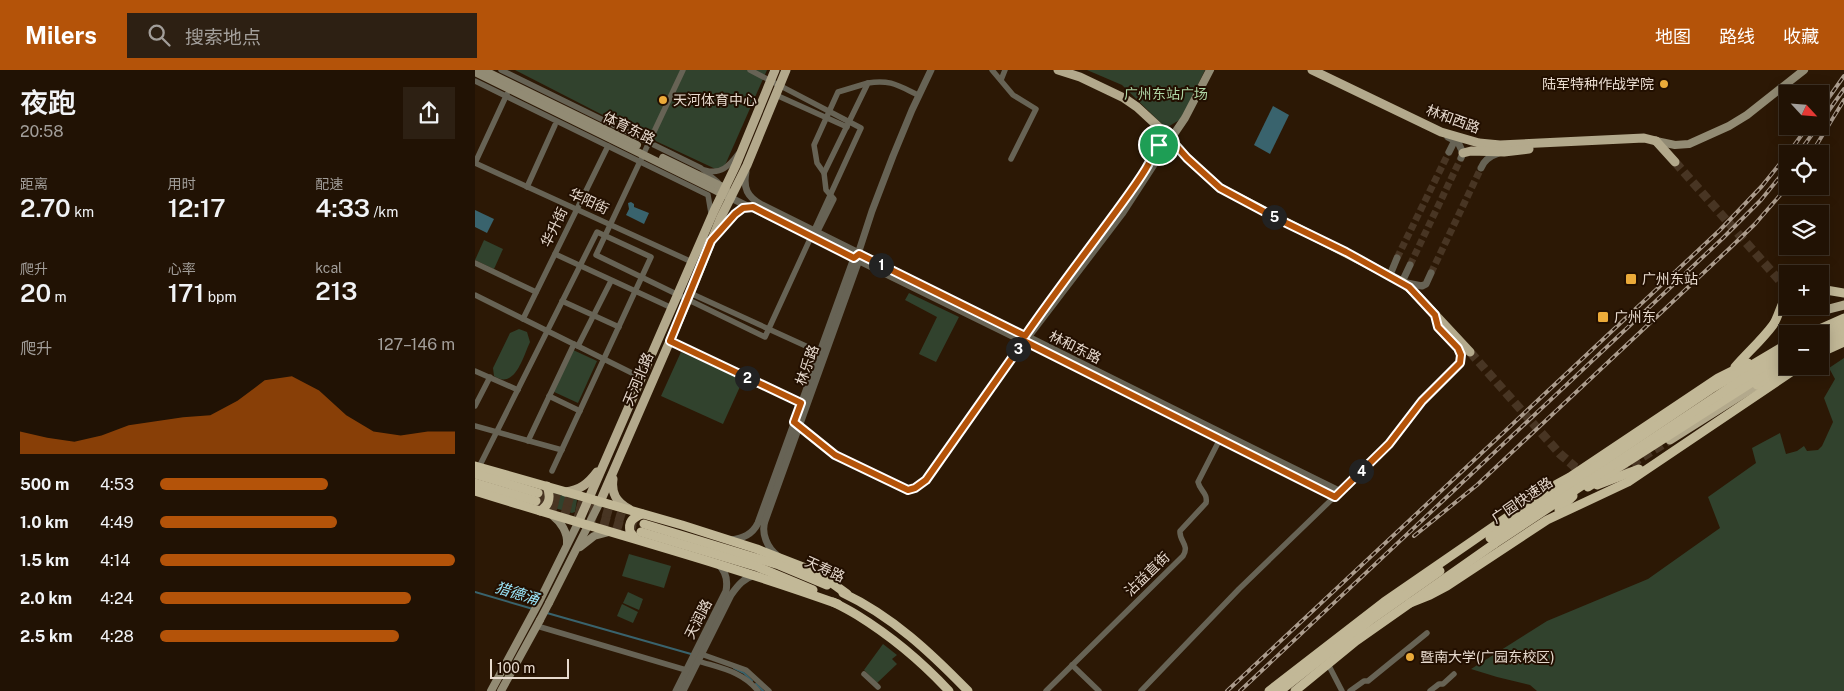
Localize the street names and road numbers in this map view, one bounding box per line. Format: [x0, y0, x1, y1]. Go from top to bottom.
street label: 林和西路 [1424, 102, 1482, 136]
street label: 体育东路 [600, 109, 658, 147]
street label: 华阳街 [567, 185, 611, 217]
street label: 华升街 [538, 205, 570, 249]
street label: 林和东路 [1046, 328, 1104, 366]
street label: 林乐路 [792, 343, 822, 387]
street label: 天河北路 [620, 350, 656, 408]
street label: 广园快速路 [1489, 474, 1555, 526]
street label: 沾益直街 [1121, 549, 1173, 599]
street label: 天寿路 [803, 553, 847, 585]
street label: 天润路 [681, 597, 715, 641]

